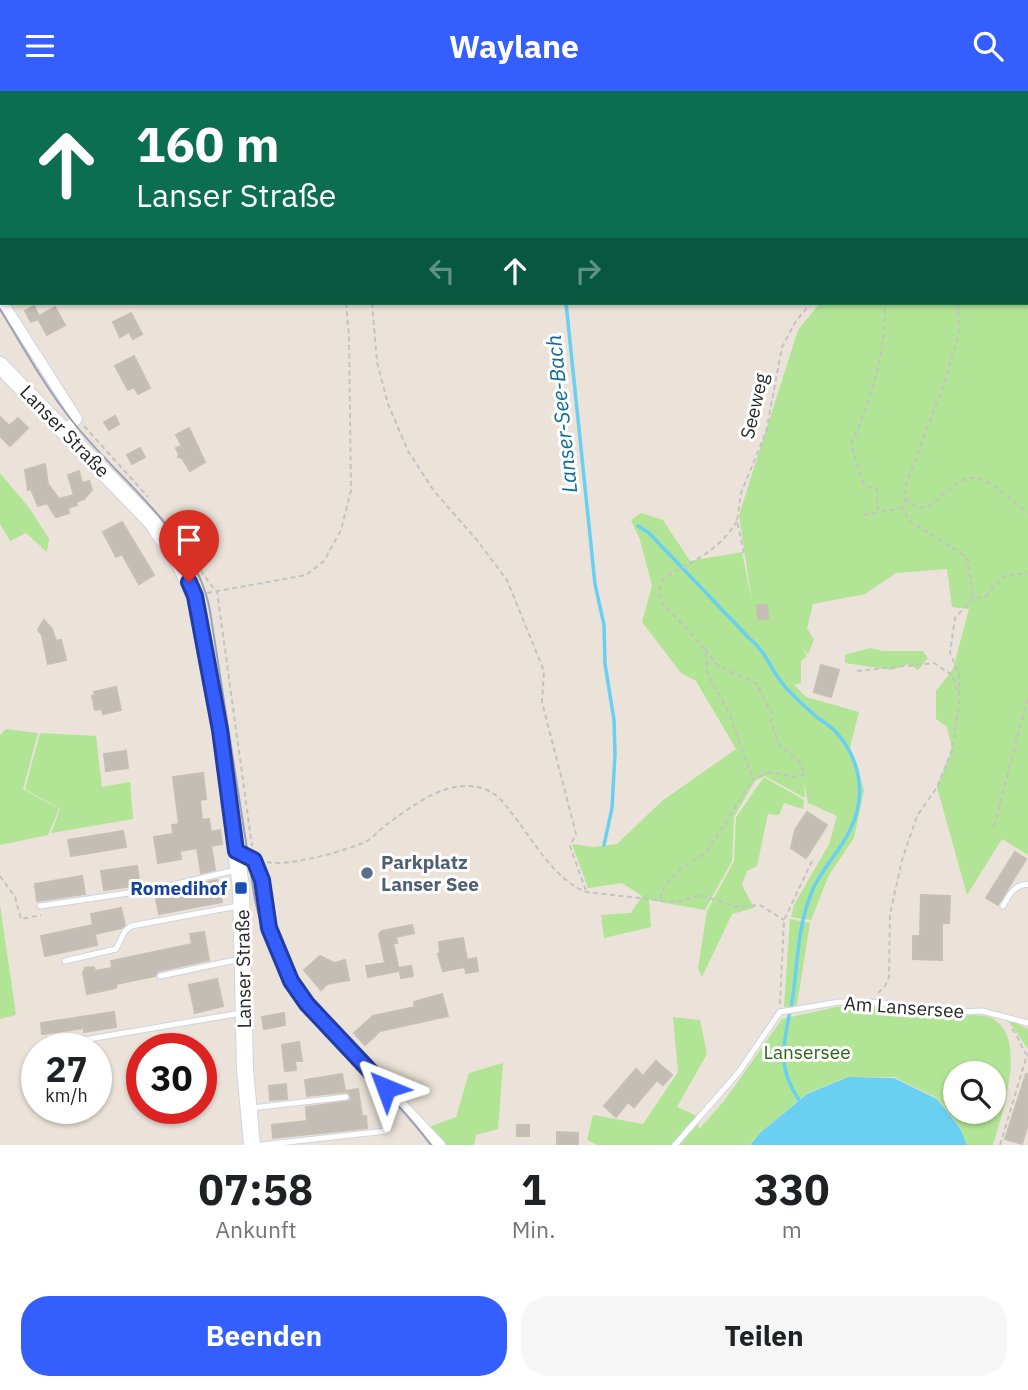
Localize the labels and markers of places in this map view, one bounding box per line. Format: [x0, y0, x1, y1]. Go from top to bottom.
pin [159, 510, 219, 582]
place label: Parkplatz Lanser See [381, 850, 479, 896]
marker: Parkplatz Lanser See [359, 865, 375, 881]
place label: Romedihof [130, 876, 227, 900]
marker: Romedihof [233, 880, 249, 896]

